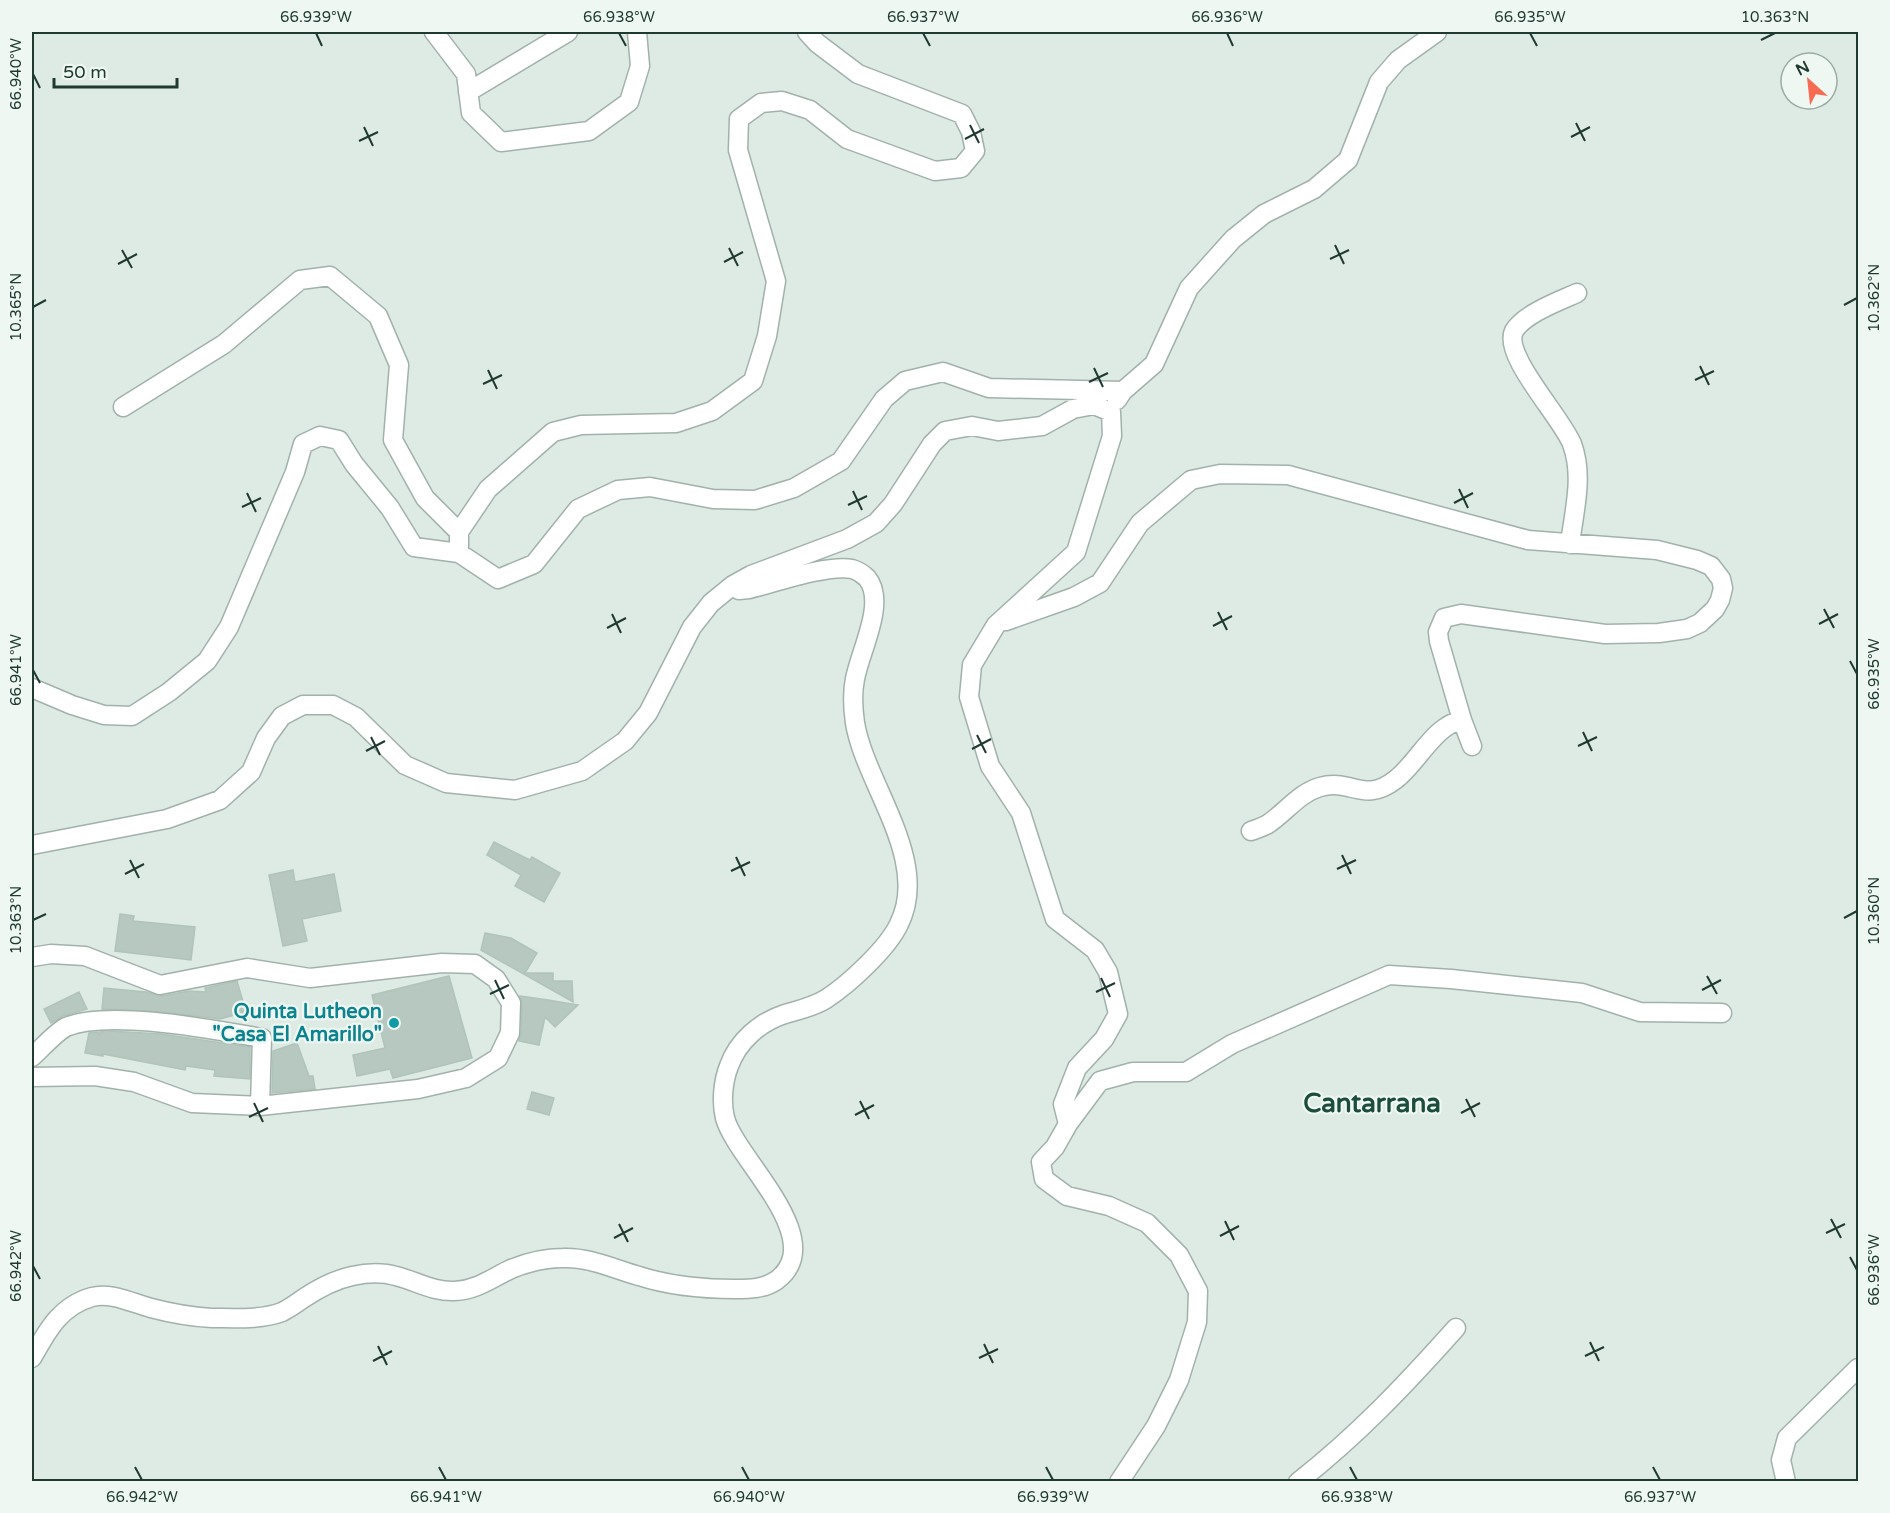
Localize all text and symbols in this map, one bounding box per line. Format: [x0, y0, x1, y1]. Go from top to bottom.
text: 66.939°W [280, 8, 352, 26]
text: 66.938°W [583, 8, 655, 26]
text: 66.937°W [887, 8, 959, 26]
text: 66.936°W [1191, 8, 1263, 26]
text: 66.935°W [1494, 8, 1566, 26]
text: 10.363°N [1741, 8, 1809, 26]
text: 66.940°W [7, 38, 25, 110]
scale bar [54, 51, 177, 89]
north arrow [1779, 51, 1839, 111]
text: N [1792, 57, 1813, 80]
text: 50 m [63, 61, 107, 83]
text: 10.362°N [1865, 264, 1883, 332]
text: 10.365°N [7, 273, 25, 341]
text: 66.941°W [7, 634, 25, 706]
text: 66.935°W [1865, 638, 1883, 710]
text: 10.360°N [1865, 877, 1883, 945]
text: 10.363°N [7, 886, 25, 954]
place label: Quinta Lutheon "Casa El Amarillo" [213, 1000, 382, 1047]
marker: Quinta Lutheon "Casa El Amarillo" [387, 1016, 401, 1030]
district label: Cantarrana [1303, 1088, 1441, 1119]
text: 66.942°W [7, 1230, 25, 1302]
text: 66.936°W [1865, 1234, 1883, 1306]
text: 66.942°W [106, 1488, 178, 1506]
text: 66.941°W [410, 1488, 482, 1506]
text: 66.940°W [713, 1488, 785, 1506]
text: 66.939°W [1017, 1488, 1089, 1506]
text: 66.938°W [1321, 1488, 1393, 1506]
text: 66.937°W [1624, 1488, 1696, 1506]

